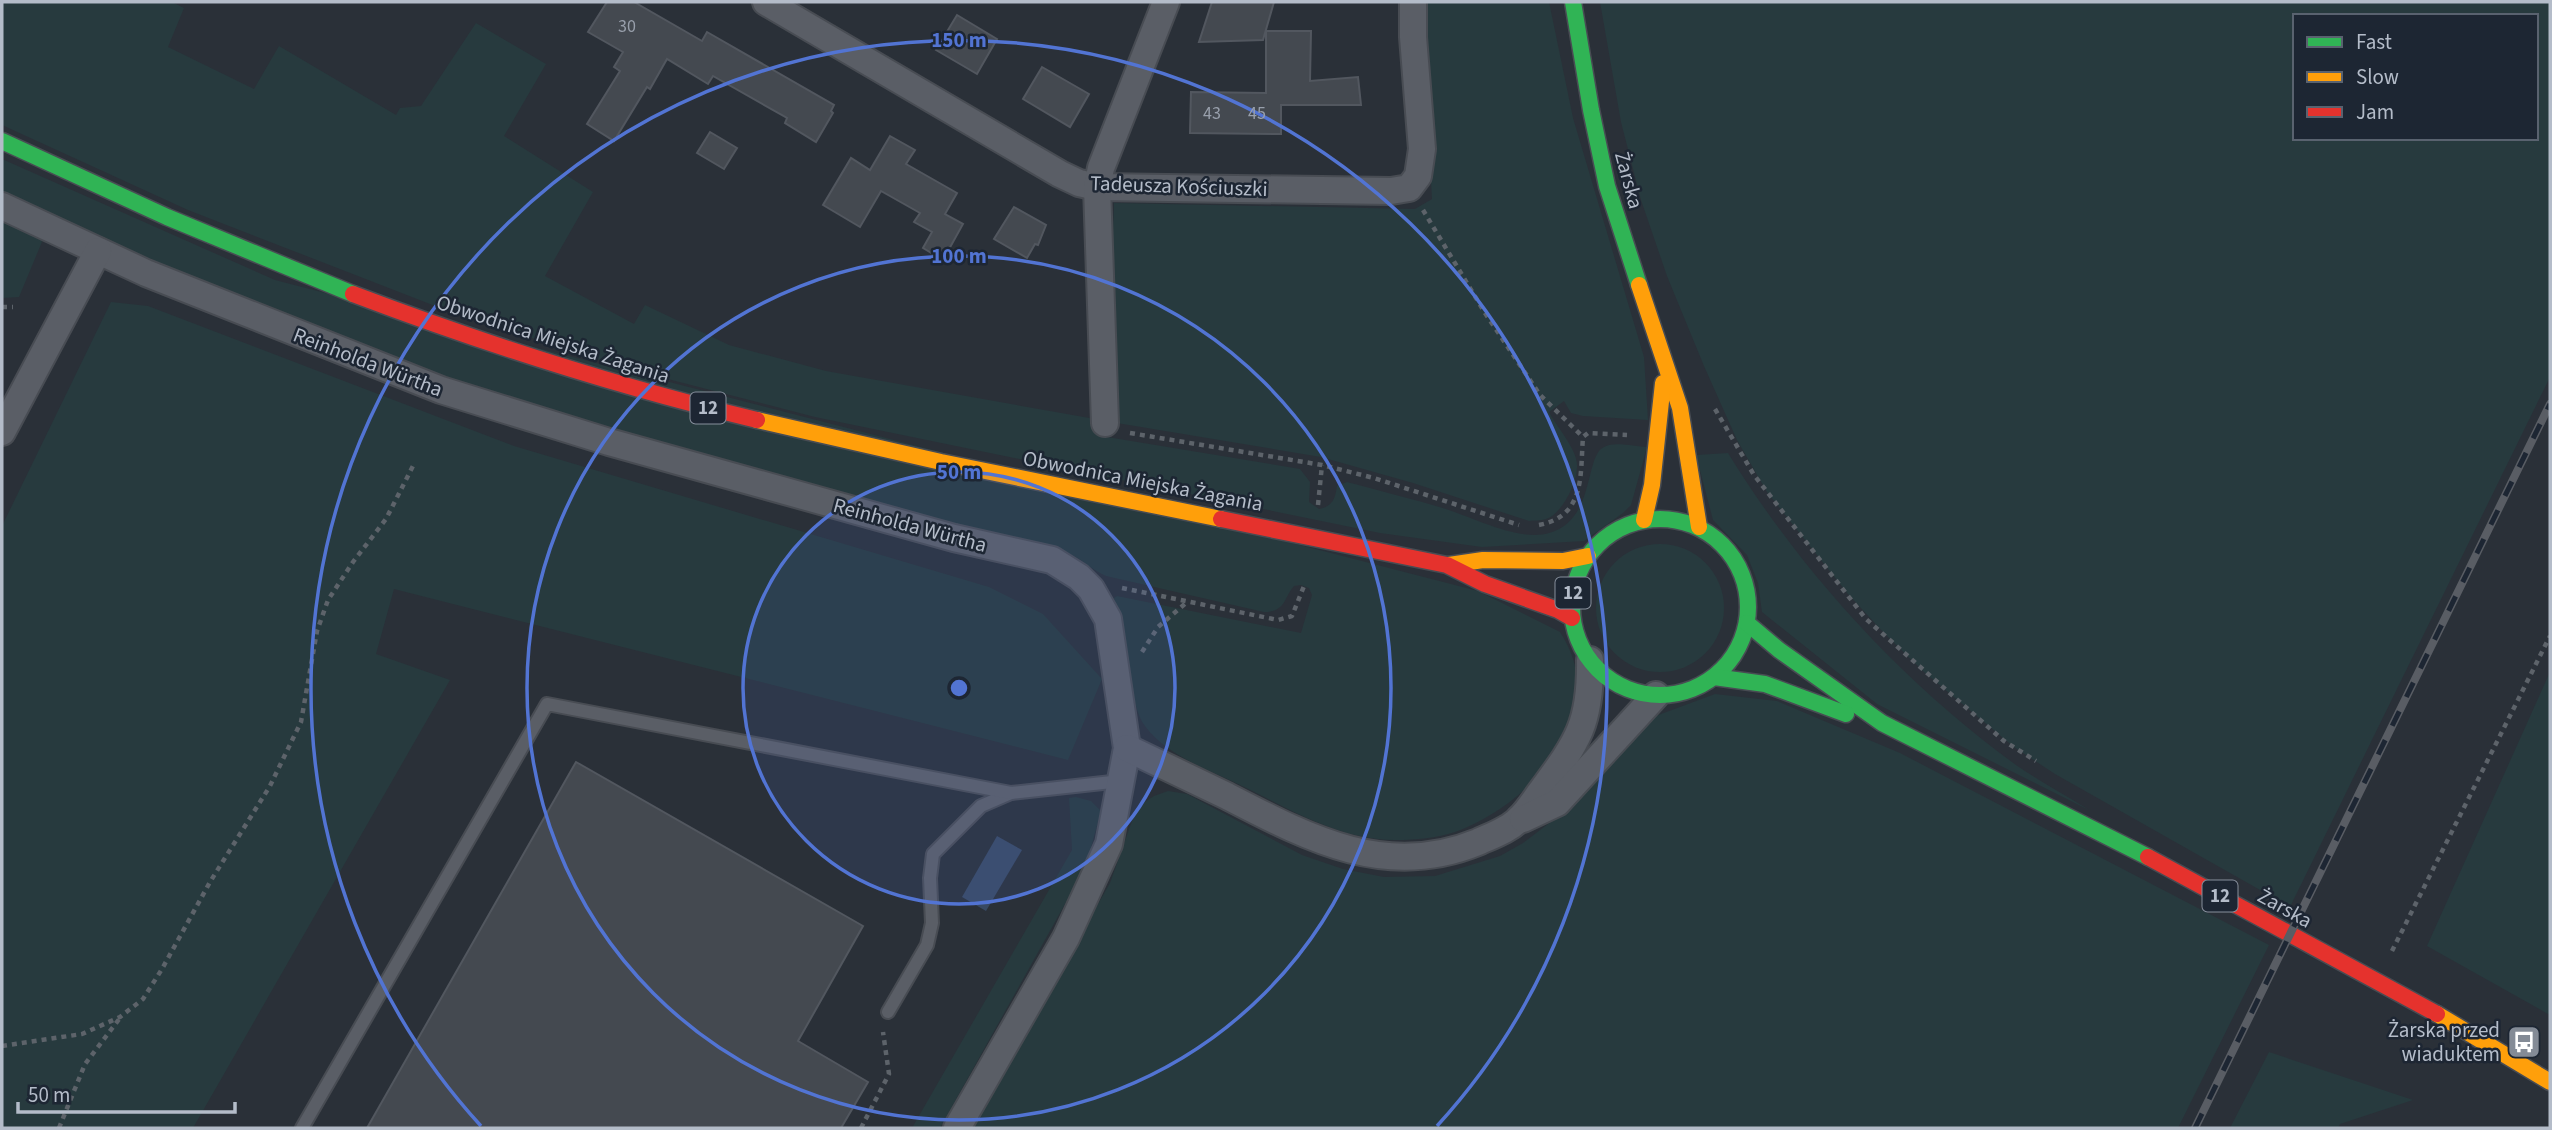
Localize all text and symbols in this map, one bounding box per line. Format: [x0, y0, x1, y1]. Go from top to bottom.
house number: 30 [618, 14, 636, 39]
legend [2293, 14, 2538, 140]
text: 150 m [931, 25, 987, 55]
text: Fast [2356, 27, 2392, 57]
text: Slow [2356, 62, 2399, 92]
text: Jam [2356, 97, 2394, 127]
house number: 43 [1203, 101, 1221, 126]
house number: 45 [1248, 101, 1266, 126]
street label: Żarska [1607, 148, 1651, 212]
street label: Tadeusza Kościuszki [1090, 168, 1268, 204]
text: 100 m [931, 241, 987, 271]
street label: Obwodnica Miejska Żagania [432, 287, 674, 391]
street label: Reinholda Würtha [289, 320, 447, 404]
road number: 12 [690, 392, 726, 424]
street label: Obwodnica Miejska Żagania [1020, 443, 1266, 519]
text: 50 m [937, 457, 981, 487]
street label: Reinholda Würtha [830, 490, 990, 560]
road number: 12 [1556, 578, 1590, 608]
centre of rings [947, 676, 971, 700]
road number: 12 [2202, 880, 2238, 912]
street label: Żarska [2252, 881, 2318, 935]
place label: Żarska przed wiaduktem [2388, 1015, 2500, 1069]
bus stop icon: Żarska przed wiaduktem [2505, 1023, 2543, 1061]
scale bar [18, 1070, 234, 1114]
text: 50 m [28, 1080, 70, 1110]

